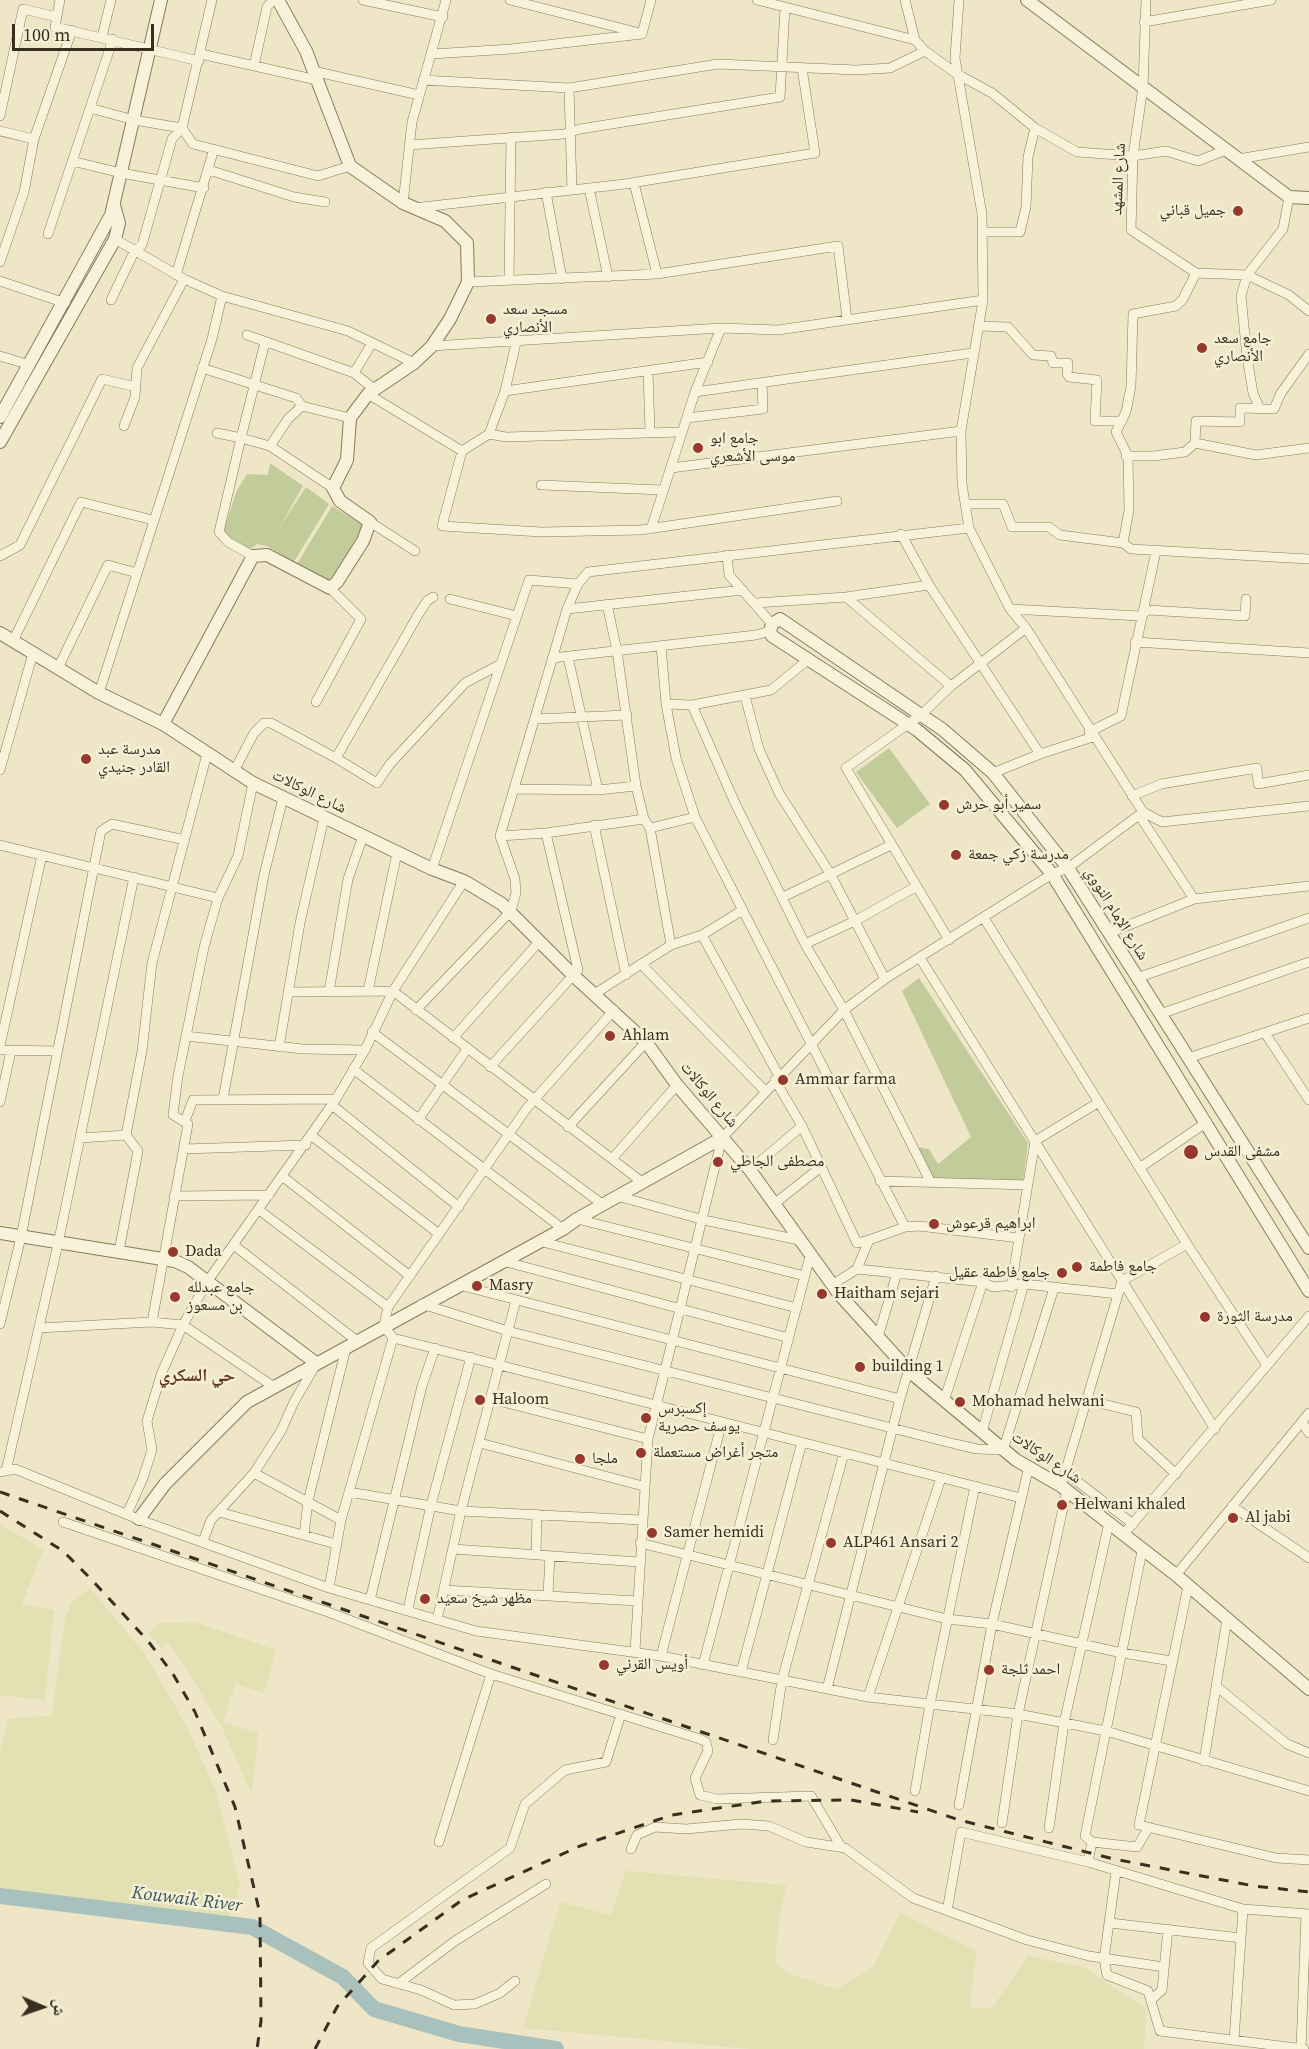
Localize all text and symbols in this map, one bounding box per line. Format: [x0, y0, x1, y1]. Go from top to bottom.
scale bar [15, 12, 158, 50]
text: 100 m [23, 22, 70, 47]
street label: شارع المشهد [1108, 142, 1130, 216]
place label: جميل قباني [1159, 201, 1226, 221]
marker: جميل قباني [1231, 204, 1245, 218]
place label: مسجد سعد الأنصاري [503, 300, 568, 338]
marker: مسجد سعد الأنصاري [484, 312, 498, 326]
place label: جامع سعد الأنصاري [1214, 329, 1272, 367]
marker: جامع سعد الأنصاري [1195, 341, 1209, 355]
place label: جامع ابو موسى الأشعري [710, 429, 796, 467]
marker: جامع ابو موسى الأشعري [691, 441, 705, 455]
place label: مدرسة عبد القادر جنيدي [98, 740, 170, 778]
marker: مدرسة عبد القادر جنيدي [79, 752, 93, 766]
street label: شارع الوكالات [269, 766, 349, 818]
place label: سمير أبو حرش [956, 795, 1041, 815]
marker: سمير أبو حرش [937, 798, 951, 812]
place label: مدرسة زكي جمعة [968, 845, 1069, 865]
marker: مدرسة زكي جمعة [949, 848, 963, 862]
street label: شارع الإمام النووي [1080, 864, 1152, 964]
place label: Ahlam [622, 1026, 669, 1046]
marker: Ahlam [603, 1029, 617, 1043]
street label: شارع الوكالات [676, 1058, 742, 1132]
place label: Ammar farma [795, 1070, 896, 1090]
marker: Ammar farma [776, 1073, 790, 1087]
place label: مشفى القدس [1204, 1142, 1280, 1162]
marker: مشفى القدس [1182, 1143, 1200, 1161]
place label: مصطفى الجاطي [730, 1152, 824, 1172]
marker: مصطفى الجاطي [711, 1155, 725, 1169]
place label: ابراهيم قرعوش [946, 1214, 1036, 1234]
marker: ابراهيم قرعوش [927, 1217, 941, 1231]
place label: Dada [185, 1242, 222, 1262]
marker: Dada [166, 1245, 180, 1259]
place label: جامع فاطمة [1089, 1257, 1157, 1277]
marker: جامع فاطمة [1070, 1260, 1084, 1274]
place label: جامع فاطمة عقيل [949, 1263, 1050, 1283]
marker: جامع فاطمة عقيل [1055, 1266, 1069, 1280]
place label: Masry [489, 1276, 533, 1296]
place label: جامع عبدلله بن مسعوز [187, 1278, 255, 1316]
marker: Masry [470, 1279, 484, 1293]
place label: Haitham sejari [834, 1284, 939, 1304]
marker: Haitham sejari [815, 1287, 829, 1301]
marker: جامع عبدلله بن مسعوز [168, 1290, 182, 1304]
place label: مدرسة الثورة [1217, 1307, 1293, 1327]
marker: مدرسة الثورة [1198, 1310, 1212, 1324]
place label: building 1 [872, 1357, 943, 1377]
marker: building 1 [853, 1360, 867, 1374]
district label: حي السكري [159, 1365, 235, 1387]
place label: Haloom [492, 1390, 549, 1410]
place label: Mohamad helwani [972, 1392, 1104, 1412]
marker: Haloom [473, 1393, 487, 1407]
marker: Mohamad helwani [953, 1395, 967, 1409]
place label: إكسبرس يوسف حصرية [658, 1399, 740, 1437]
marker: إكسبرس يوسف حصرية [639, 1411, 653, 1425]
street label: شارع الوكالات [1007, 1428, 1085, 1488]
place label: متجر أغراض مستعملة [653, 1443, 778, 1463]
marker: متجر أغراض مستعملة [634, 1446, 648, 1460]
place label: ملجا [592, 1449, 618, 1469]
marker: ملجا [573, 1452, 587, 1466]
place label: Helwani khaled [1074, 1495, 1186, 1515]
marker: Helwani khaled [1055, 1498, 1069, 1512]
place label: Al jabi [1245, 1508, 1291, 1528]
marker: Al jabi [1226, 1511, 1240, 1525]
place label: Samer hemidi [664, 1523, 764, 1543]
marker: Samer hemidi [645, 1526, 659, 1540]
place label: ALP461 Ansari 2 [843, 1533, 958, 1553]
marker: ALP461 Ansari 2 [824, 1536, 838, 1550]
place label: مظهر شيخ سعيد [437, 1589, 532, 1609]
marker: مظهر شيخ سعيد [418, 1592, 432, 1606]
place label: أويس القرني [616, 1655, 688, 1675]
marker: أويس القرني [597, 1658, 611, 1672]
place label: احمد ثلجة [1001, 1660, 1060, 1680]
marker: احمد ثلجة [982, 1663, 996, 1677]
water label: Kouwaik River [131, 1883, 243, 1917]
north arrow [12, 1977, 72, 2037]
text: ش [49, 1999, 71, 2016]

